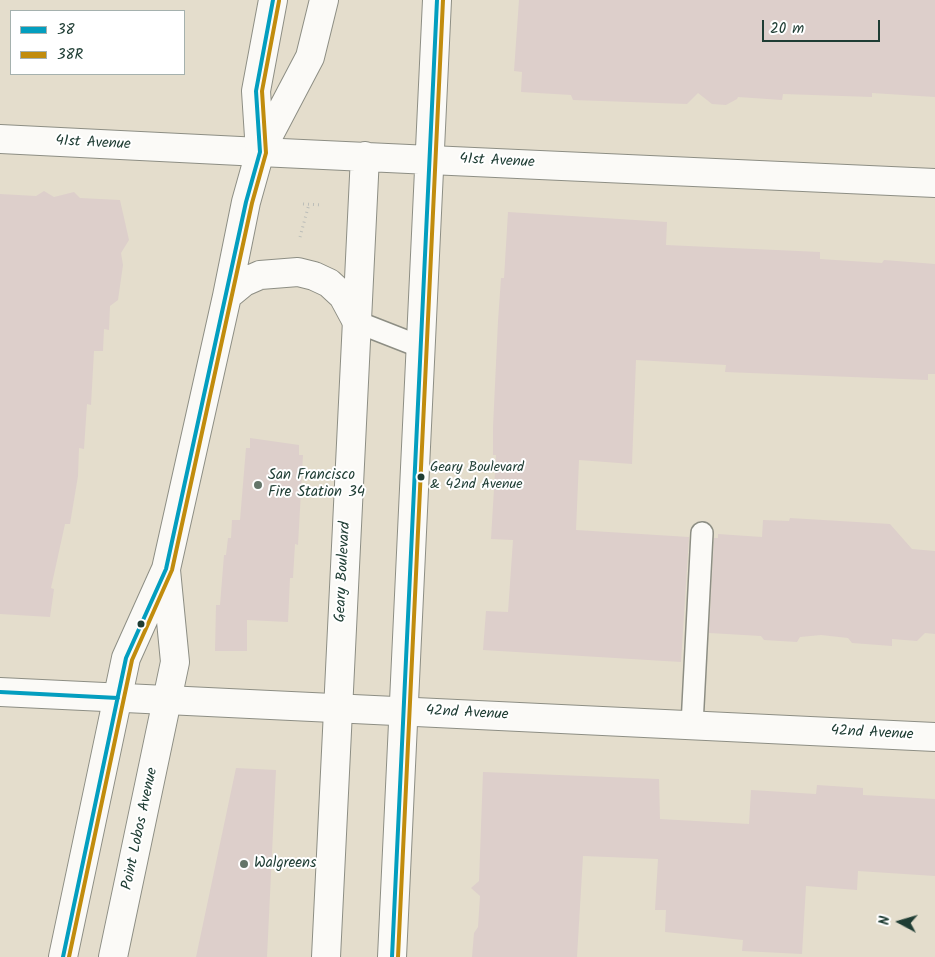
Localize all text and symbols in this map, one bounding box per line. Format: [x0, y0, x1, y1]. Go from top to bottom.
legend [10, 10, 185, 75]
scale bar [765, 10, 882, 42]
text: 20 m [770, 17, 804, 41]
text: 38 [57, 18, 75, 42]
text: 38R [57, 43, 83, 67]
street label: 41st Avenue [55, 133, 131, 155]
street label: 41st Avenue [459, 151, 535, 173]
place label: Geary Boulevard & 42nd Avenue [430, 461, 524, 494]
place label: San Francisco Fire Station 34 [268, 467, 365, 502]
marker: Geary Boulevard & 42nd Avenue [416, 472, 426, 482]
marker: San Francisco Fire Station 34 [252, 479, 264, 491]
street label: Geary Boulevard [332, 521, 356, 623]
unlabelled marker [136, 619, 146, 629]
street label: 42nd Avenue [425, 703, 509, 725]
street label: 42nd Avenue [830, 723, 914, 745]
street label: Point Lobos Avenue [119, 766, 163, 892]
place label: Walgreens [254, 855, 316, 873]
marker: Walgreens [238, 858, 250, 870]
north arrow [875, 897, 925, 947]
text: N [874, 915, 896, 926]

